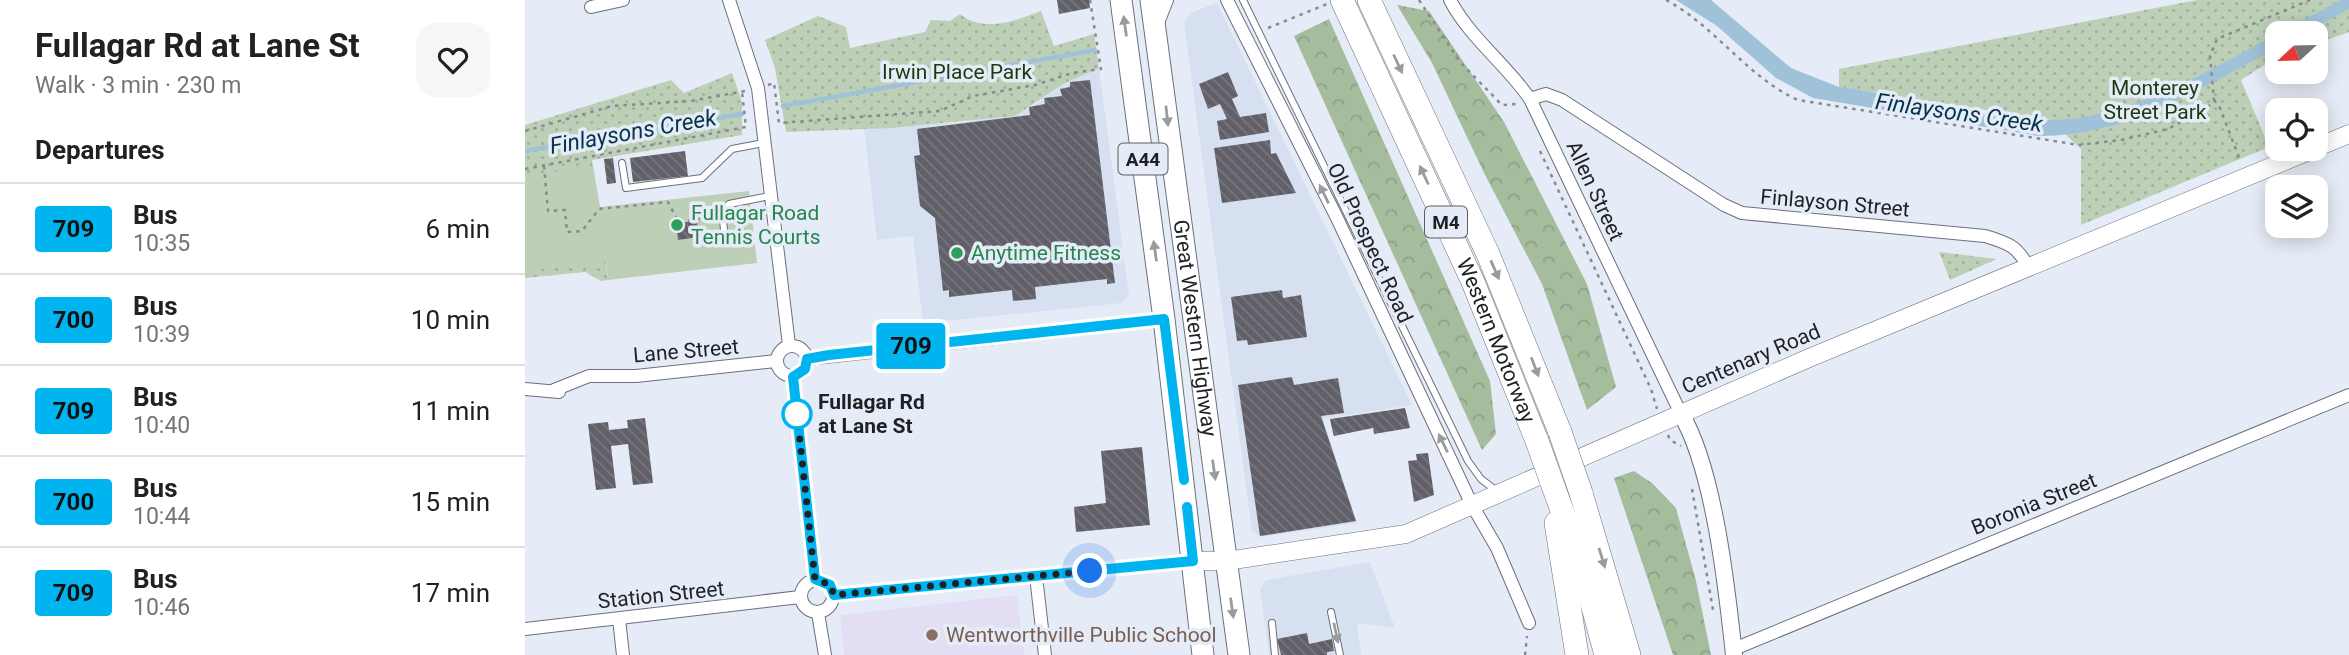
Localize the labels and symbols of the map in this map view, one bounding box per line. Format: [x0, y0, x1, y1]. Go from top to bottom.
one-way arrow [1119, 14, 1130, 36]
north arrow [2265, 21, 2327, 84]
one-way arrow [1393, 54, 1404, 74]
park label: Irwin Place Park [882, 60, 1032, 84]
park label: Monterey Street Park [2104, 76, 2207, 124]
water label: Finlaysons Creek [1874, 88, 2045, 138]
water label: Finlaysons Creek [548, 104, 719, 160]
one-way arrow [1162, 105, 1173, 127]
street label: Allen Street [1561, 137, 1629, 245]
road number: A44 [1119, 144, 1167, 174]
street label: Old Prospect Road [1322, 159, 1418, 327]
one-way arrow [1418, 165, 1429, 185]
one-way arrow [1319, 184, 1330, 204]
street label: Finlayson Street [1759, 185, 1911, 221]
place label: Fullagar Road Tennis Courts [691, 201, 821, 249]
road number: M4 [1425, 206, 1467, 238]
marker: Fullagar Road Tennis Courts [669, 217, 685, 233]
street label: Great Western Highway [1169, 218, 1222, 438]
one-way arrow [1150, 240, 1161, 262]
place label: Anytime Fitness [971, 241, 1121, 265]
marker: Anytime Fitness [949, 245, 965, 261]
street label: Western Motorway [1452, 255, 1540, 426]
one-way arrow [1489, 260, 1501, 280]
street label: Centenary Road [1678, 319, 1824, 399]
line badge: 709 [871, 323, 951, 369]
street label: Lane Street [632, 334, 740, 368]
one-way arrow [1530, 356, 1541, 377]
place label: Fullagar Rd at Lane St [818, 390, 925, 438]
marker: Fullagar Rd at Lane St [782, 399, 812, 429]
one-way arrow [1437, 433, 1449, 453]
one-way arrow [1208, 459, 1219, 481]
street label: Boronia Street [1968, 468, 2100, 540]
one-way arrow [1597, 547, 1607, 568]
your location [1072, 553, 1107, 588]
street label: Station Street [597, 576, 725, 614]
one-way arrow [1227, 597, 1238, 619]
one-way arrow [1330, 622, 1341, 644]
place label: Wentworthville Public School [946, 623, 1217, 647]
marker: Wentworthville Public School [924, 627, 940, 643]

